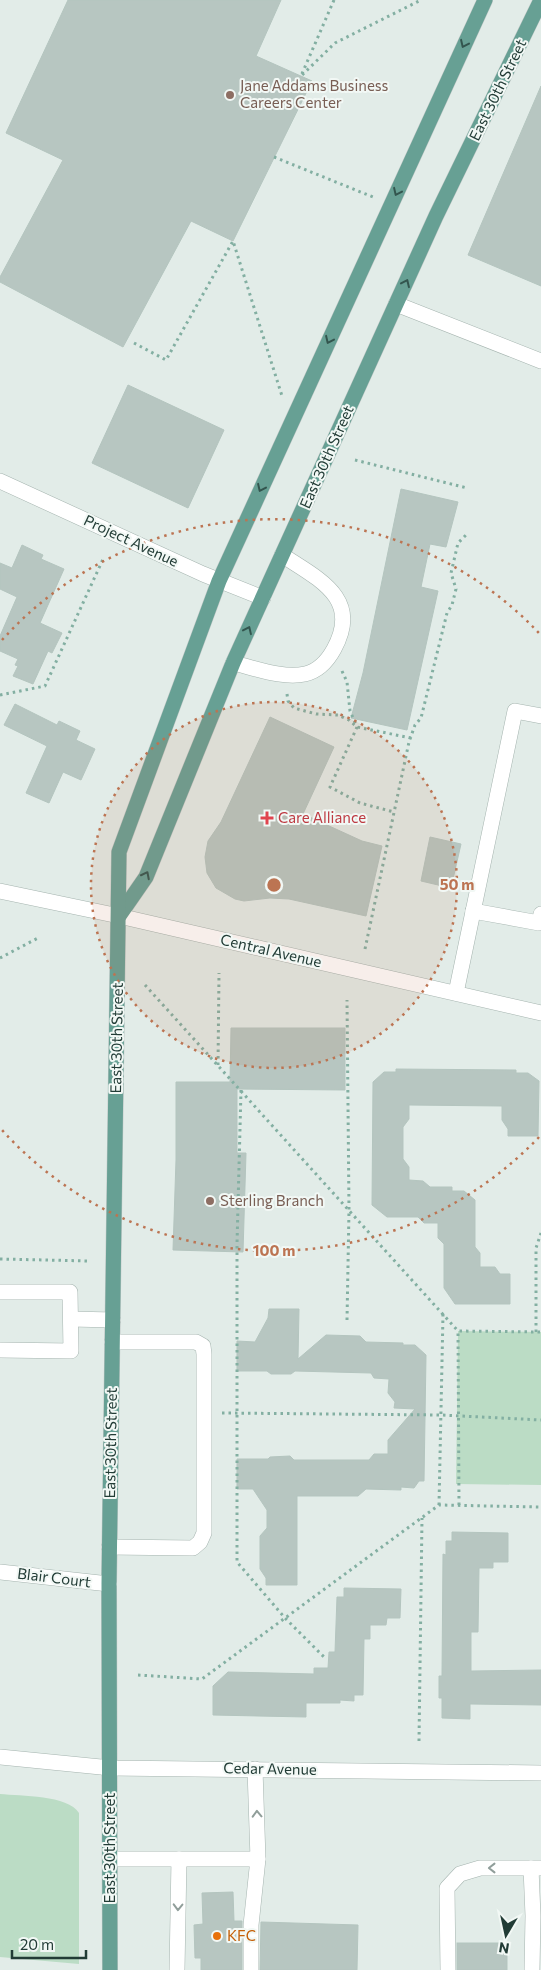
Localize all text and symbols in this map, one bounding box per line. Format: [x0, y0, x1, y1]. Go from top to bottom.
street label: East 30th Street [465, 36, 530, 143]
one-way arrow [460, 39, 471, 48]
place label: Jane Addams Business Careers Center [240, 76, 389, 111]
marker: Jane Addams Business Careers Center [224, 89, 236, 101]
one-way arrow [392, 187, 403, 196]
one-way arrow [400, 279, 410, 288]
one-way arrow [325, 335, 335, 344]
street label: East 30th Street [295, 402, 357, 511]
one-way arrow [257, 483, 268, 492]
street label: Project Avenue [81, 510, 182, 570]
one-way arrow [242, 626, 253, 635]
place label: Care Alliance [278, 808, 366, 826]
marker: Care Alliance [260, 811, 274, 825]
one-way arrow [140, 872, 150, 881]
text: 50 m [440, 875, 474, 893]
centre of rings [265, 876, 283, 894]
street label: Central Avenue [219, 930, 324, 970]
street label: East 30th Street [106, 982, 126, 1094]
place label: Sterling Branch [220, 1191, 324, 1209]
marker: Sterling Branch [204, 1195, 216, 1207]
text: 100 m [253, 1241, 295, 1259]
street label: East 30th Street [100, 1387, 120, 1499]
street label: Blair Court [16, 1564, 92, 1590]
street label: Cedar Avenue [223, 1758, 317, 1778]
street label: East 30th Street [100, 1793, 118, 1903]
one-way arrow [251, 1810, 262, 1818]
one-way arrow [488, 1863, 496, 1873]
one-way arrow [173, 1904, 183, 1912]
north arrow [481, 1910, 531, 1960]
place label: KFC [227, 1926, 256, 1944]
scale bar [12, 1928, 86, 1960]
marker: KFC [211, 1930, 223, 1942]
text: 20 m [20, 1935, 54, 1953]
text: N [497, 1939, 510, 1958]

